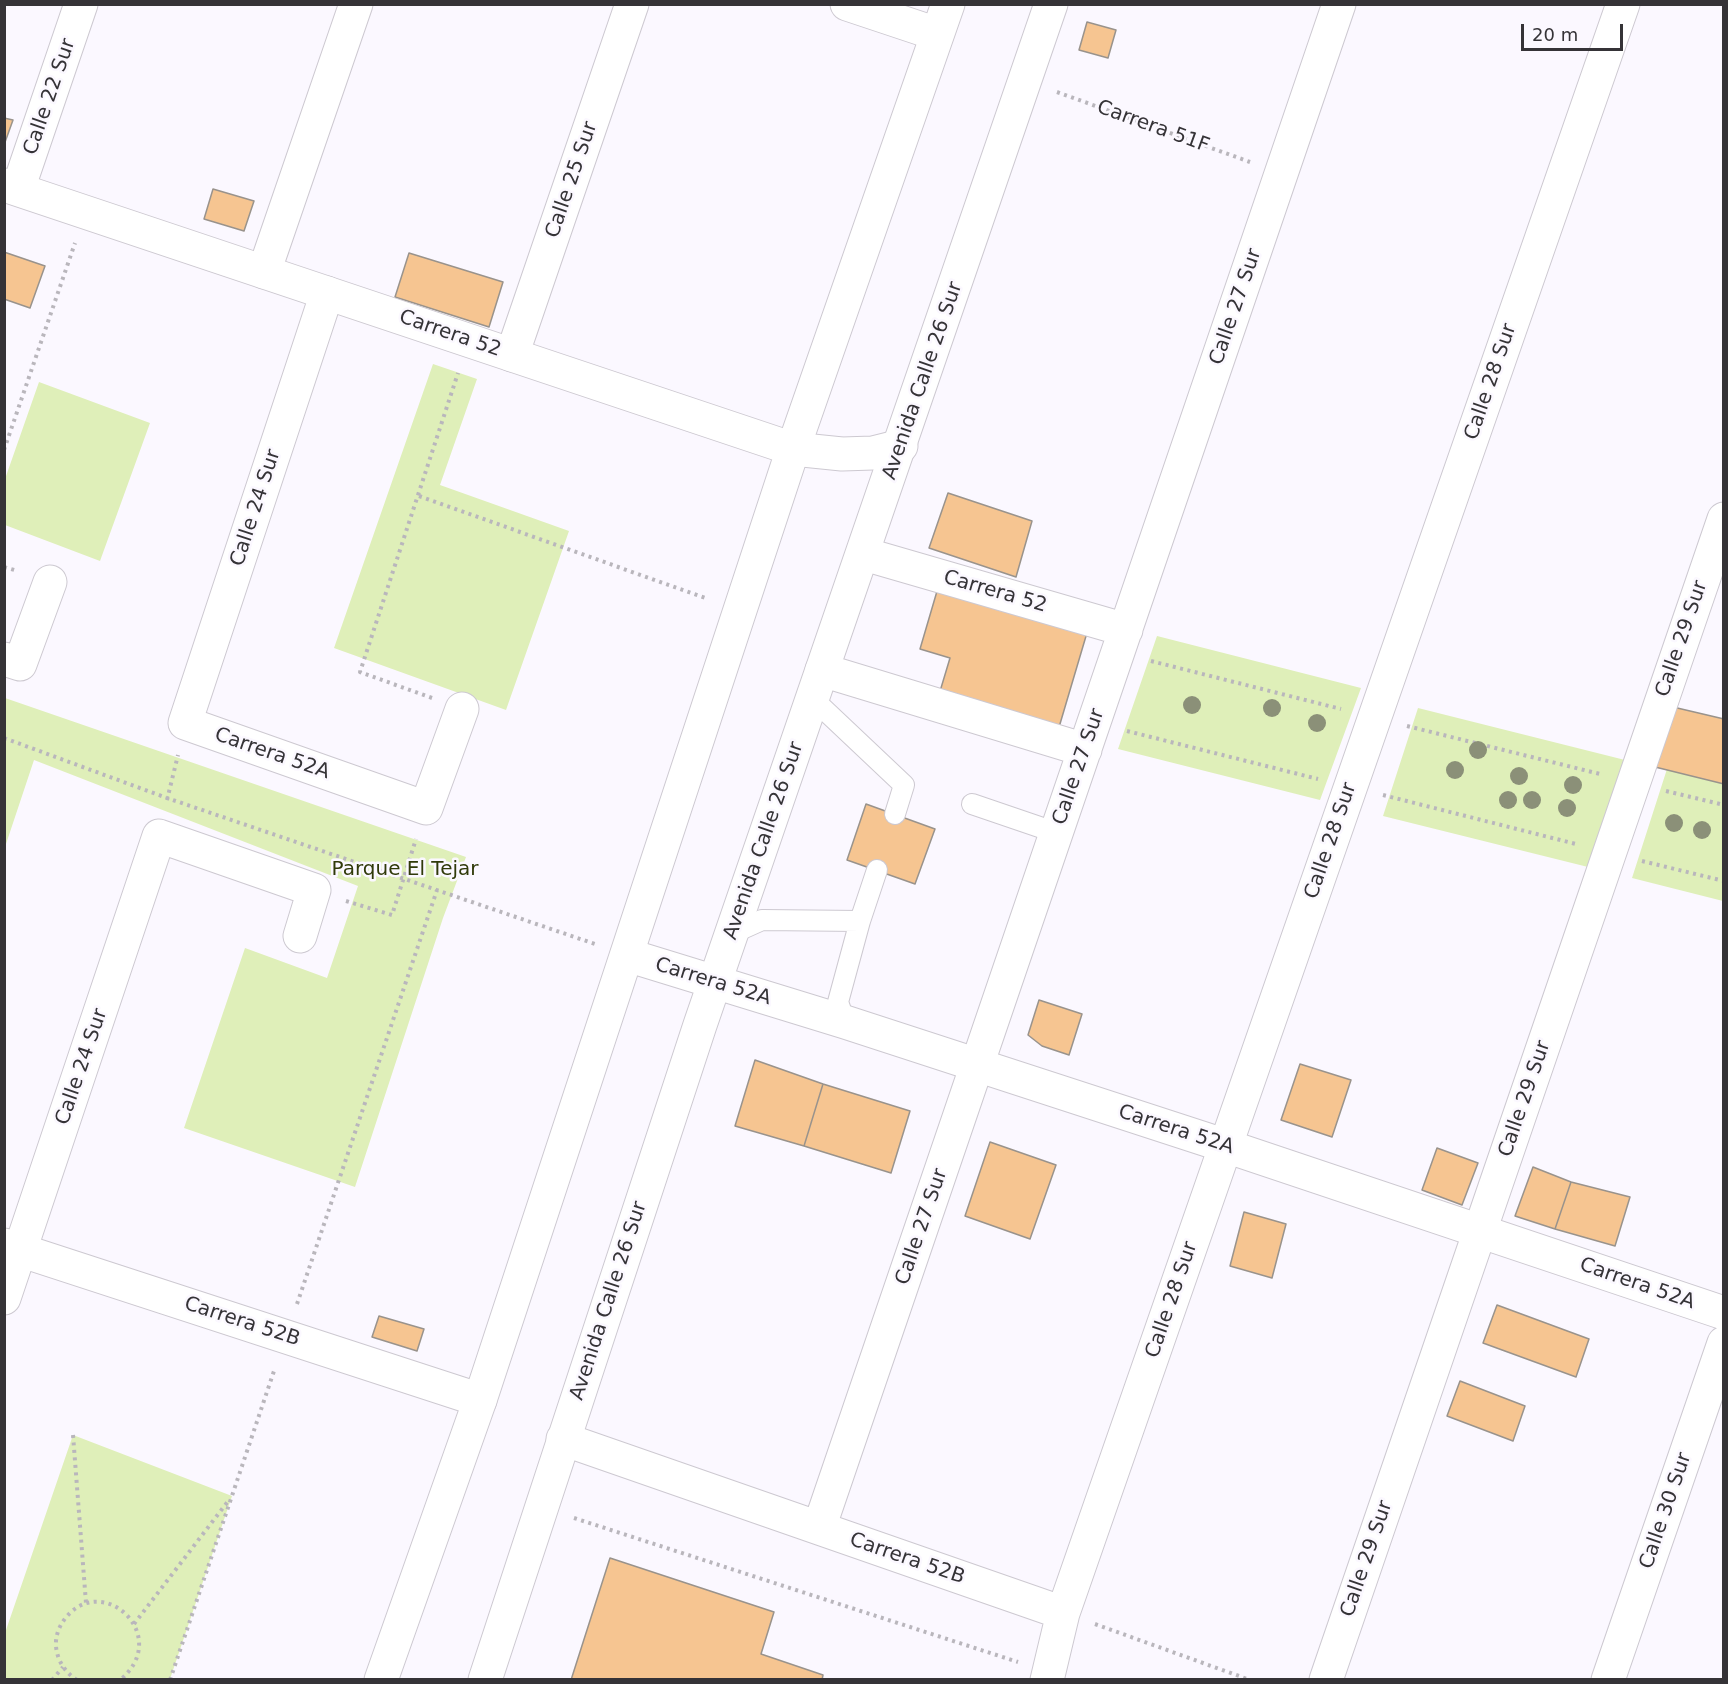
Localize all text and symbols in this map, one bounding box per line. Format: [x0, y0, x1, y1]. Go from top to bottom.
scale bar [1524, 12, 1626, 50]
text: 20 m [1532, 24, 1578, 45]
street label: Calle 22 Sur [19, 36, 81, 158]
street label: Carrera 51F [1093, 96, 1213, 158]
street label: Calle 25 Sur [541, 119, 603, 241]
street label: Calle 27 Sur [1205, 246, 1267, 368]
street label: Avenida Calle 26 Sur [878, 279, 968, 483]
street label: Carrera 52 [396, 305, 504, 363]
street label: Calle 28 Sur [1460, 321, 1522, 443]
street label: Calle 24 Sur [226, 447, 286, 569]
street label: Carrera 52 [941, 566, 1049, 618]
street label: Calle 29 Sur [1651, 578, 1713, 700]
street label: Calle 27 Sur [1048, 706, 1110, 828]
street label: Carrera 52A [211, 723, 333, 785]
street label: Avenida Calle 26 Sur [719, 739, 809, 943]
street label: Calle 28 Sur [1300, 780, 1362, 902]
park label: Parque El Tejar [331, 858, 479, 882]
street label: Carrera 52A [652, 953, 774, 1011]
street label: Calle 24 Sur [51, 1006, 113, 1128]
street label: Calle 29 Sur [1494, 1038, 1556, 1160]
street label: Carrera 52A [1115, 1100, 1237, 1160]
street label: Calle 27 Sur [891, 1166, 953, 1288]
street label: Avenida Calle 26 Sur [566, 1199, 652, 1403]
street label: Calle 28 Sur [1141, 1239, 1203, 1361]
street label: Carrera 52A [1576, 1253, 1698, 1315]
street label: Carrera 52B [181, 1292, 303, 1352]
street label: Calle 30 Sur [1635, 1450, 1697, 1572]
street label: Calle 29 Sur [1336, 1498, 1398, 1620]
street label: Carrera 52B [846, 1528, 968, 1590]

